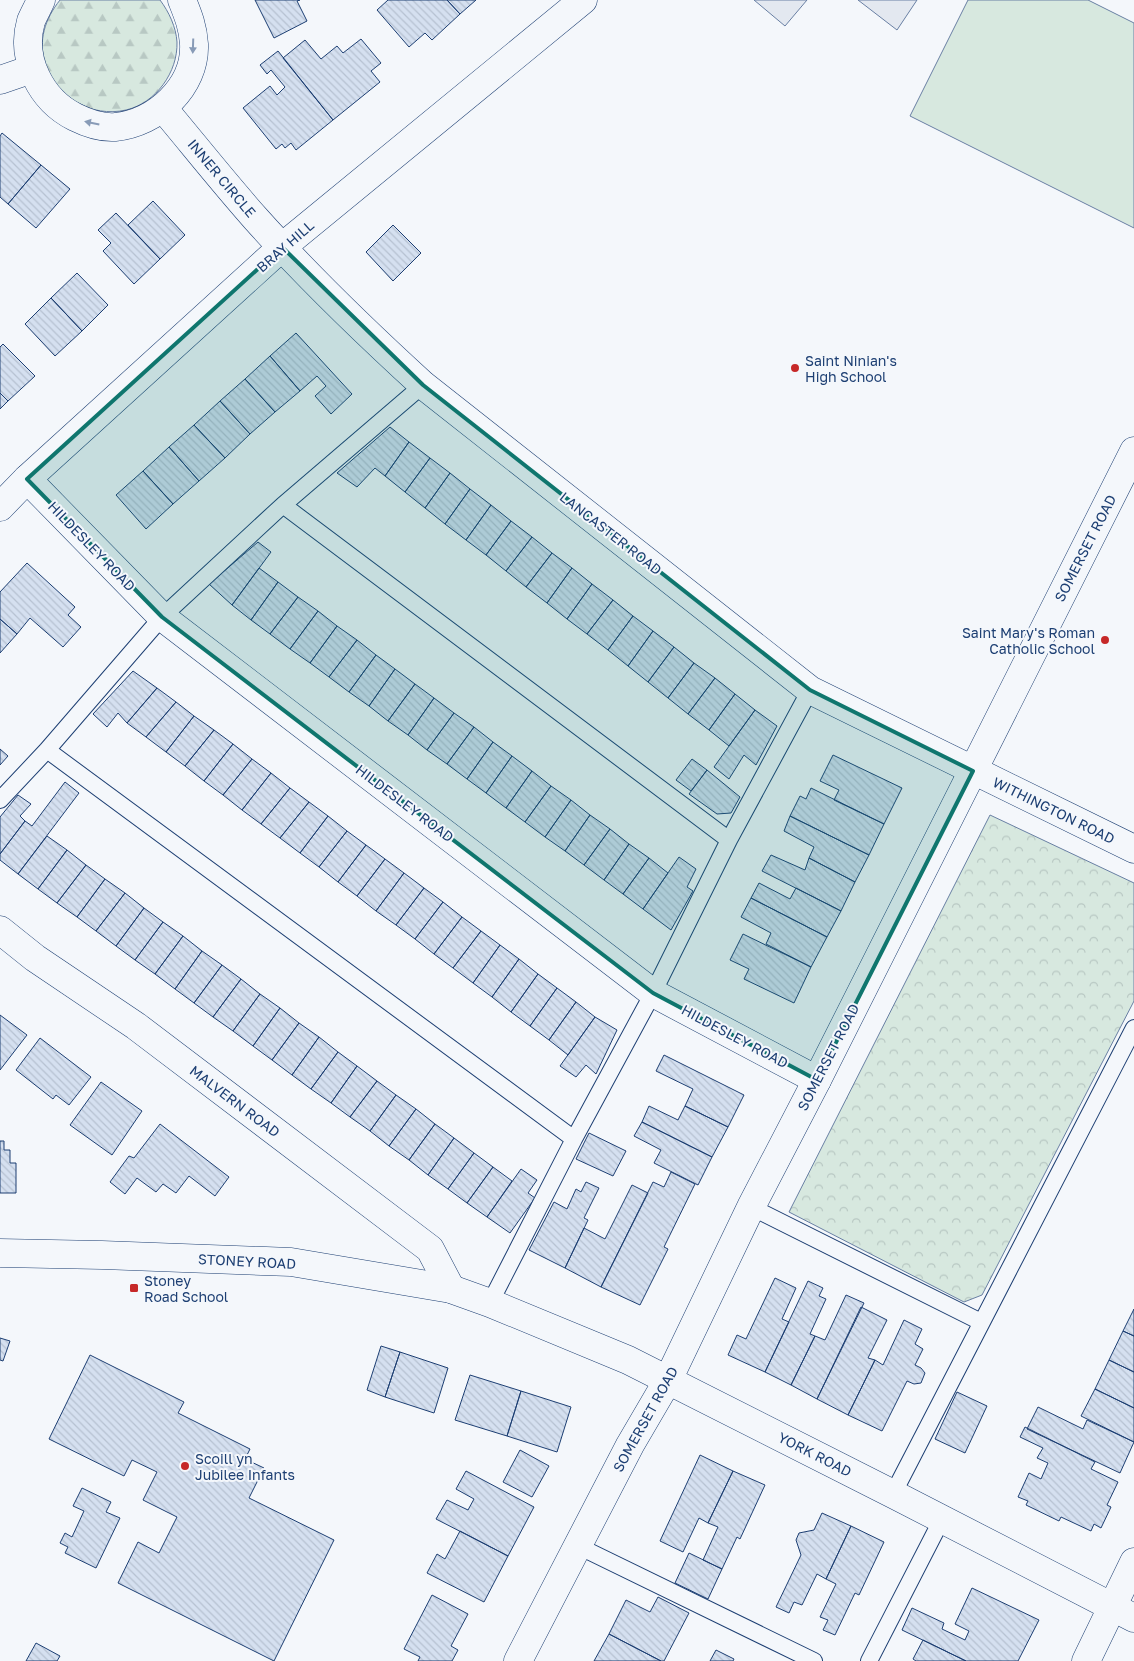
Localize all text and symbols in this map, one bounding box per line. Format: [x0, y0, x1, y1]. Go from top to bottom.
one-way arrow [189, 39, 197, 55]
one-way arrow [85, 119, 100, 127]
street label: INNER CIRCLE [184, 135, 260, 221]
street label: BRAY HILL [253, 217, 317, 275]
place label: Saint Ninian's High School [805, 352, 897, 385]
marker: Saint Ninian's High School [789, 362, 801, 374]
street label: LANCASTER ROAD [557, 488, 665, 578]
street label: SOMERSET ROAD [1051, 492, 1119, 604]
street label: HILDESLEY ROAD [45, 498, 139, 594]
place label: Saint Mary's Roman Catholic School [962, 624, 1095, 657]
marker: Saint Mary's Roman Catholic School [1099, 634, 1111, 646]
street label: HILDESLEY ROAD [353, 761, 457, 845]
street label: WITHINGTON ROAD [990, 773, 1118, 847]
street label: HILDESLEY ROAD [679, 1001, 791, 1071]
street label: SOMERSET ROAD [794, 1001, 862, 1113]
street label: MALVERN ROAD [187, 1062, 283, 1140]
street label: STONEY ROAD [198, 1250, 296, 1272]
place label: Stoney Road School [144, 1272, 228, 1305]
marker: Stoney Road School [128, 1282, 140, 1294]
street label: SOMERSET ROAD [609, 1363, 681, 1475]
street label: YORK ROAD [775, 1428, 855, 1480]
place label: Scoill yn Jubilee Infants [195, 1450, 295, 1483]
marker: Scoill yn Jubilee Infants [179, 1460, 191, 1472]

